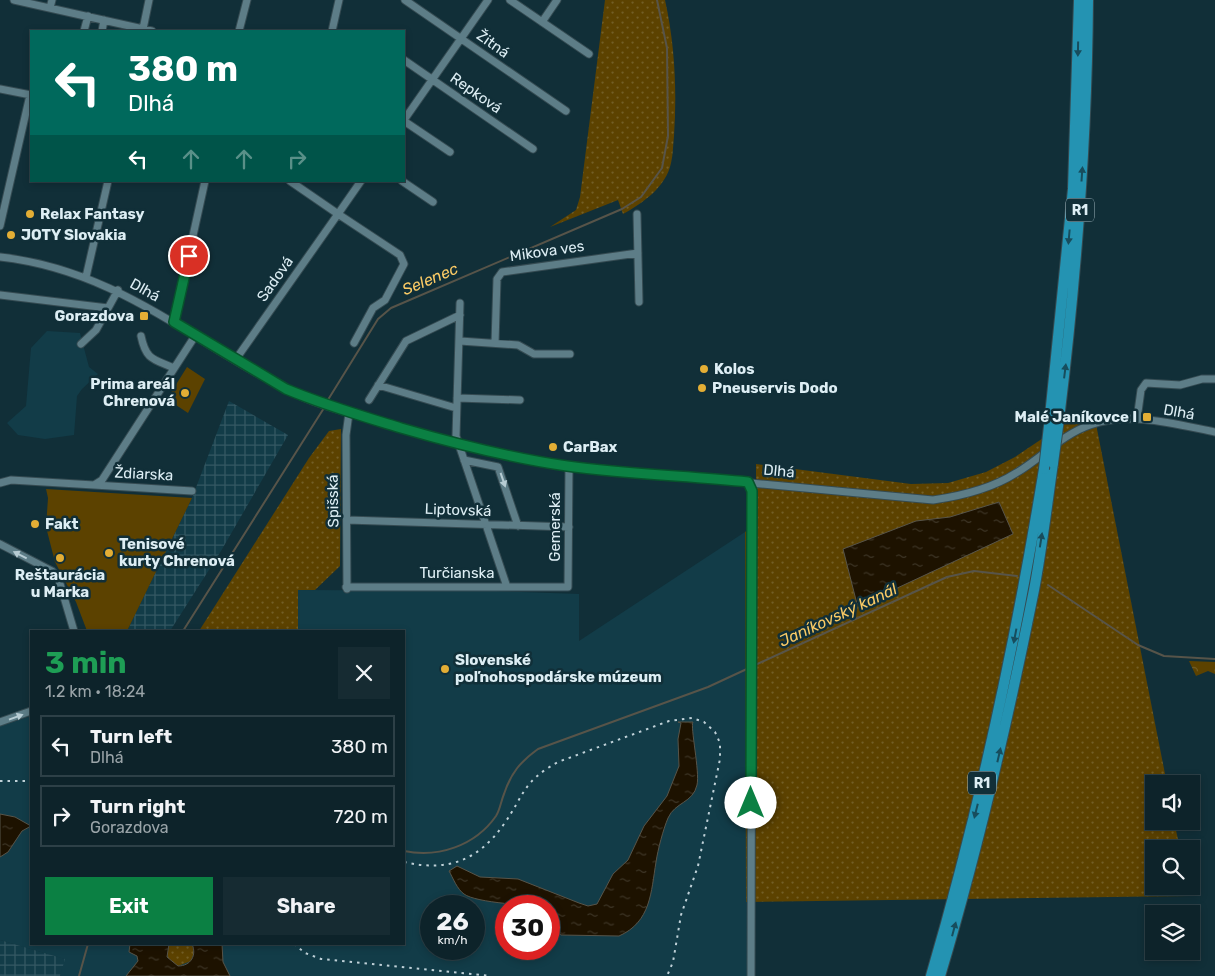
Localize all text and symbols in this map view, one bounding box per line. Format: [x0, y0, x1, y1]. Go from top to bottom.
street label: Žitná [473, 26, 513, 62]
one-way arrow [1074, 41, 1082, 57]
text: 380 m [128, 48, 238, 90]
icon: left [45, 50, 110, 115]
street label: Repková [447, 69, 505, 117]
text: Dlhá [128, 90, 174, 117]
icon: left [124, 145, 152, 173]
icon: ahead [177, 145, 205, 173]
icon: ahead [230, 145, 258, 173]
icon: right [283, 145, 311, 173]
one-way arrow [1079, 166, 1087, 182]
road number: R1 [1066, 198, 1094, 222]
place label: Relax Fantasy [40, 205, 145, 223]
marker: Relax Fantasy [24, 208, 36, 220]
place label: JOTY Slovakia [21, 226, 127, 244]
marker: JOTY Slovakia [5, 229, 17, 241]
one-way arrow [1064, 230, 1072, 246]
pin [168, 235, 210, 277]
street label: Mikova ves [509, 237, 586, 265]
icon: arrive [175, 242, 203, 270]
street label: Sadová [253, 253, 297, 305]
water label: Selenec [399, 259, 461, 299]
street label: Dlhá [127, 275, 163, 305]
place label: Gorazdova [54, 307, 134, 325]
marker: Gorazdova [138, 310, 150, 322]
place label: Kolos [714, 360, 754, 378]
one-way arrow [1061, 362, 1069, 378]
marker: Kolos [698, 363, 710, 375]
place label: Prima areál Chrenová [90, 375, 175, 410]
place label: Pneuservis Dodo [712, 379, 838, 397]
marker: Pneuservis Dodo [696, 382, 708, 394]
marker: Prima areál Chrenová [179, 387, 191, 399]
street label: Dlhá [1162, 400, 1196, 424]
place label: Malé Janíkovce I [1015, 408, 1137, 426]
marker: Malé Janíkovce I [1141, 411, 1153, 423]
place label: CarBax [563, 438, 618, 456]
marker: CarBax [547, 441, 559, 453]
street label: Dlhá [763, 461, 795, 481]
street label: Ždiarska [114, 463, 174, 485]
one-way arrow [499, 472, 507, 487]
street label: Spišská [324, 474, 342, 528]
street label: Gemerská [546, 492, 564, 562]
street label: Liptovská [424, 500, 492, 520]
place label: Fakt [45, 515, 79, 533]
marker: Fakt [29, 518, 41, 530]
one-way arrow [1038, 532, 1046, 548]
place label: Tenisové kurty Chrenová [119, 535, 235, 570]
marker: Tenisové kurty Chrenová [103, 547, 115, 559]
one-way arrow [13, 550, 27, 558]
marker: Reštaurácia u Marka [54, 552, 66, 564]
street label: Turčianska [420, 564, 494, 582]
place label: Reštaurácia u Marka [15, 566, 105, 601]
water label: Janíkovský kanál [776, 579, 901, 651]
one-way arrow [1011, 628, 1019, 643]
text: 3 min [45, 645, 127, 681]
button: close [338, 647, 390, 699]
place label: Slovenské poľnohospodárske múzeum [455, 651, 662, 686]
marker: Slovenské poľnohospodárske múzeum [439, 663, 451, 675]
text: 1.2 km · 18:24 [45, 682, 145, 701]
one-way arrow [8, 713, 23, 720]
text: Turn left [90, 725, 172, 748]
icon: left [47, 732, 75, 760]
text: 380 m [331, 735, 388, 758]
one-way arrow [995, 747, 1003, 762]
text: Dlhá [90, 748, 124, 767]
road number: R1 [968, 771, 996, 794]
map controls [1145, 775, 1200, 960]
button: sound [1145, 775, 1200, 830]
position arrow [724, 776, 776, 828]
text: Turn right [90, 795, 185, 818]
icon: right [47, 802, 75, 830]
one-way arrow [972, 804, 980, 819]
text: 720 m [333, 805, 388, 828]
text: Gorazdova [90, 818, 169, 837]
button: search [1145, 840, 1200, 895]
button: Exit [45, 877, 213, 935]
button: Share [223, 877, 390, 935]
speed limit sign: 30 [495, 895, 560, 960]
button: layers [1145, 905, 1200, 960]
text: 26 [436, 907, 469, 936]
one-way arrow [950, 922, 958, 937]
text: km/h [438, 933, 467, 947]

